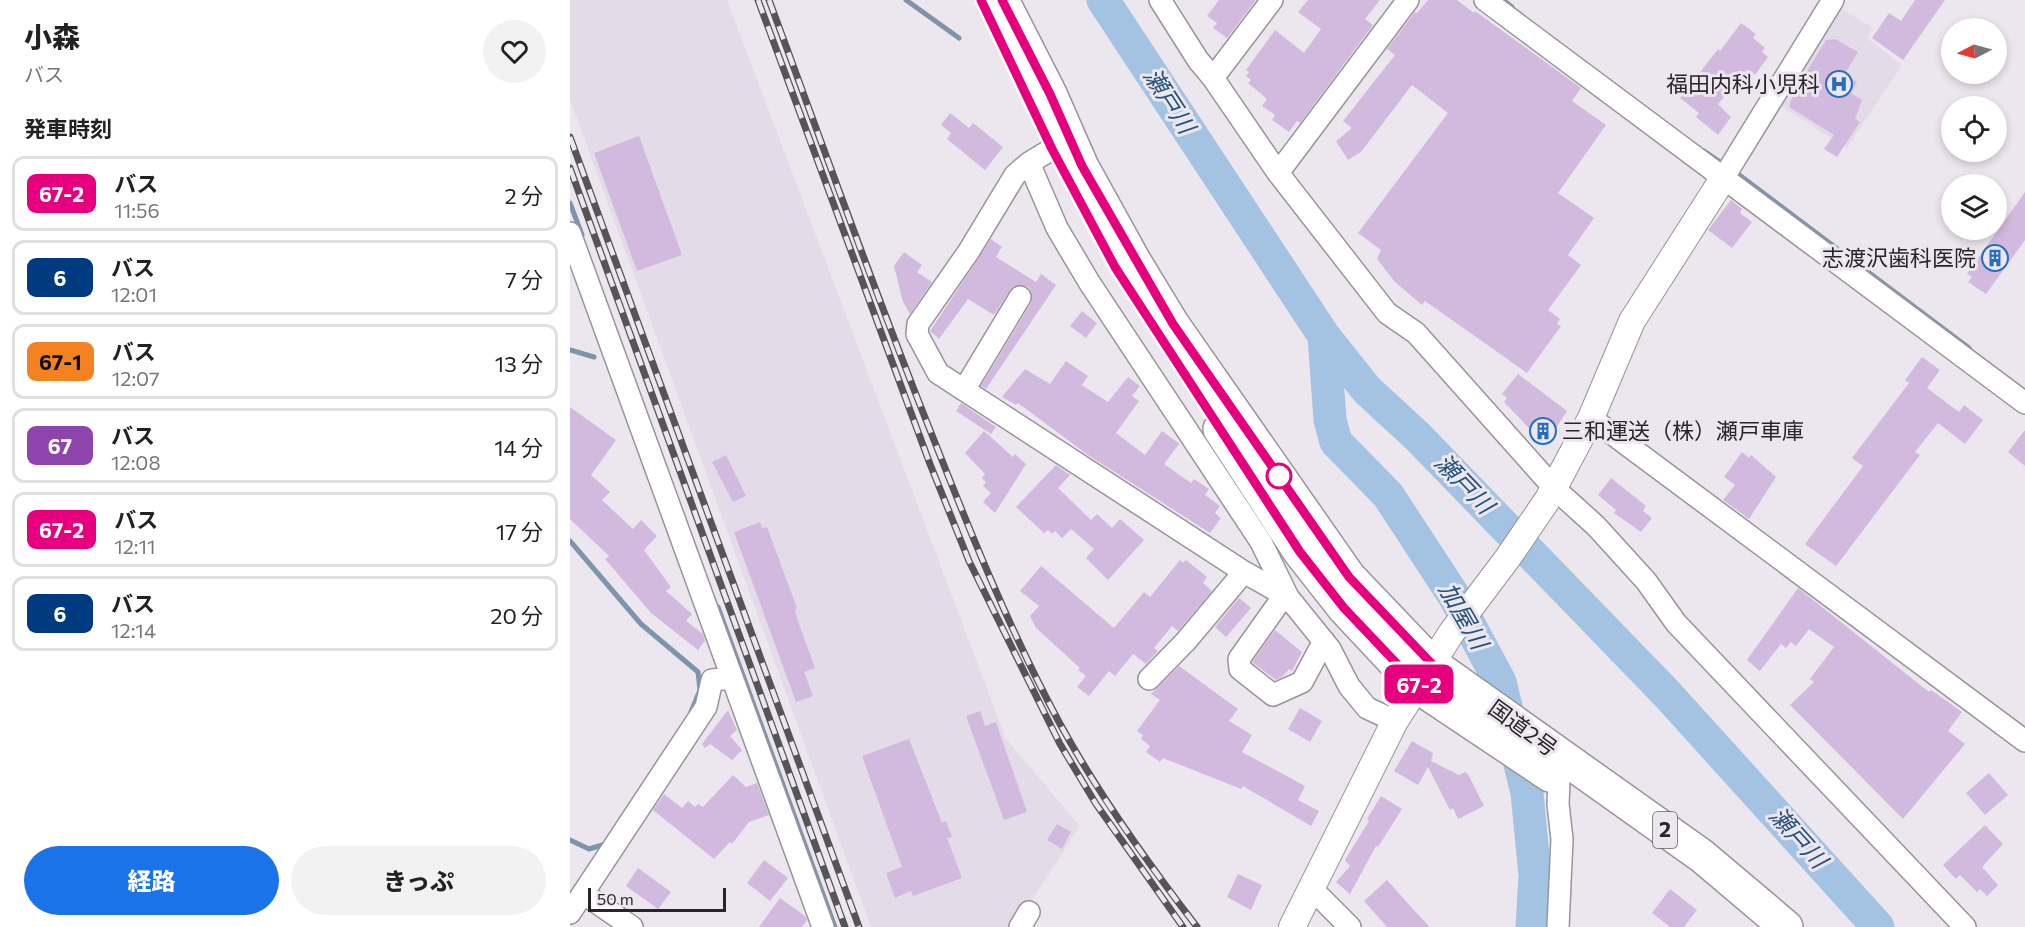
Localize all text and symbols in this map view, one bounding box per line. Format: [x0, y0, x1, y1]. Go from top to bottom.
north arrow [1941, 18, 2007, 84]
map controls [1941, 18, 2007, 240]
text: 小森 [24, 19, 80, 53]
button: heart [483, 20, 546, 83]
text: バス [24, 62, 64, 86]
water label: 瀬戸川 [1138, 62, 1204, 141]
hospital icon: 福田内科小児科 [1824, 69, 1854, 99]
place label: 福田内科小児科 [1666, 70, 1820, 97]
button: locate [1941, 96, 2007, 162]
text: 発車時刻 [24, 115, 112, 142]
text: バス [114, 170, 158, 197]
button: layers [1941, 174, 2007, 240]
text: 67-2 [39, 181, 84, 206]
text: 2 分 [505, 182, 543, 209]
text: 11:56 [114, 198, 160, 222]
building icon: 志渡沢歯科医院 [1980, 243, 2010, 273]
place label: 志渡沢歯科医院 [1822, 244, 1976, 271]
text: バス [111, 254, 155, 281]
text: 6 [54, 265, 66, 290]
text: 7 分 [505, 266, 543, 293]
text: 12:01 [111, 282, 157, 306]
text: バス [112, 338, 156, 365]
text: 67-1 [39, 349, 82, 374]
text: 13 分 [495, 350, 543, 377]
text: 12:07 [112, 366, 160, 390]
building icon: 三和運送（株）瀬戸車庫 [1528, 416, 1558, 446]
place label: 三和運送（株）瀬戸車庫 [1562, 417, 1804, 444]
text: バス [111, 422, 155, 449]
text: 67 [48, 433, 72, 458]
text: 14 分 [494, 434, 543, 461]
water label: 瀬戸川 [1430, 447, 1503, 521]
text: 12:08 [111, 450, 161, 474]
unlabelled marker [1266, 463, 1292, 489]
text: バス [114, 506, 158, 533]
text: 67-2 [39, 517, 84, 542]
text: 17 分 [496, 518, 543, 545]
text: 12:11 [114, 534, 156, 558]
water label: 加屋川 [1434, 577, 1496, 656]
text: バス [111, 590, 155, 617]
text: 6 [54, 601, 66, 626]
text: 20 分 [490, 602, 543, 629]
text: 12:14 [111, 618, 156, 642]
line badge: 67-2 [1377, 664, 1461, 704]
text: 67-2 [1396, 672, 1442, 697]
street label: 国道2号 [1484, 694, 1563, 762]
water label: 瀬戸川 [1764, 801, 1836, 876]
road number: 2 [1653, 812, 1677, 848]
button: 経路 [24, 846, 279, 915]
button: きっぷ [291, 846, 546, 915]
scale bar [588, 885, 726, 912]
text: 50 m [597, 889, 634, 908]

